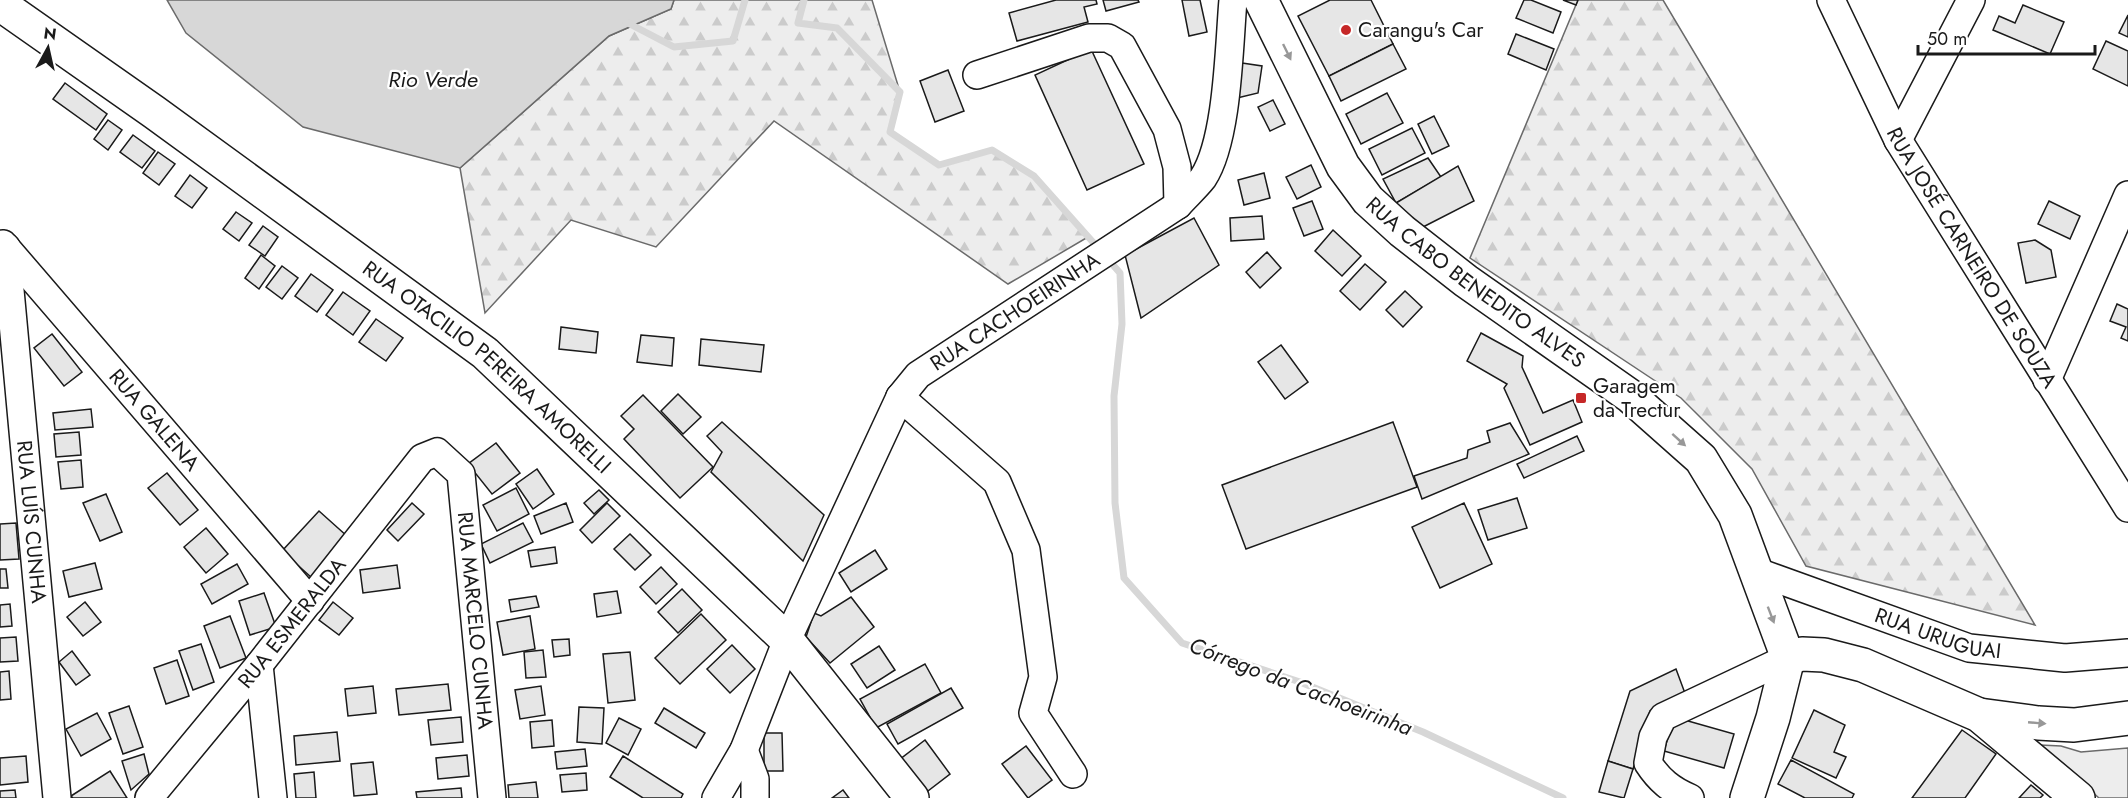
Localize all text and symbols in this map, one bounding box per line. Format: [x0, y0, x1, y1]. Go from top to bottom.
place label: Carangu's Car [1358, 15, 1484, 45]
north arrow [18, 18, 78, 78]
scale bar [1918, 18, 2095, 56]
text: N [42, 21, 58, 46]
marker: Carangu's Car [1339, 23, 1353, 37]
text: 50 m [1927, 26, 1967, 52]
one-way arrow [1283, 44, 1292, 61]
water label: Rio Verde [388, 63, 478, 95]
street label: RUA JOSÉ CARNEIRO DE SOUZA [1879, 122, 2064, 394]
street label: RUA CABO BENEDITO ALVES [1359, 190, 1591, 375]
street label: RUA CACHOEIRINHA [924, 245, 1106, 378]
street label: RUA OTACILIO PEREIRA AMORELLI [356, 254, 618, 480]
street label: RUA GALENA [102, 362, 207, 477]
place label: Garagem da Trectur [1593, 371, 1681, 425]
marker: Garagem da Trectur [1574, 391, 1588, 405]
one-way arrow [1671, 433, 1686, 446]
street label: RUA LUÍS CUNHA [9, 439, 54, 605]
street label: RUA MARCELO CUNHA [450, 511, 500, 731]
street label: RUA ESMERALDA [231, 551, 353, 695]
street label: RUA URUGUAI [1871, 600, 2003, 666]
one-way arrow [1767, 606, 1777, 624]
water label: Córrego da Cachoeirinha [1185, 629, 1417, 743]
one-way arrow [2027, 718, 2046, 728]

